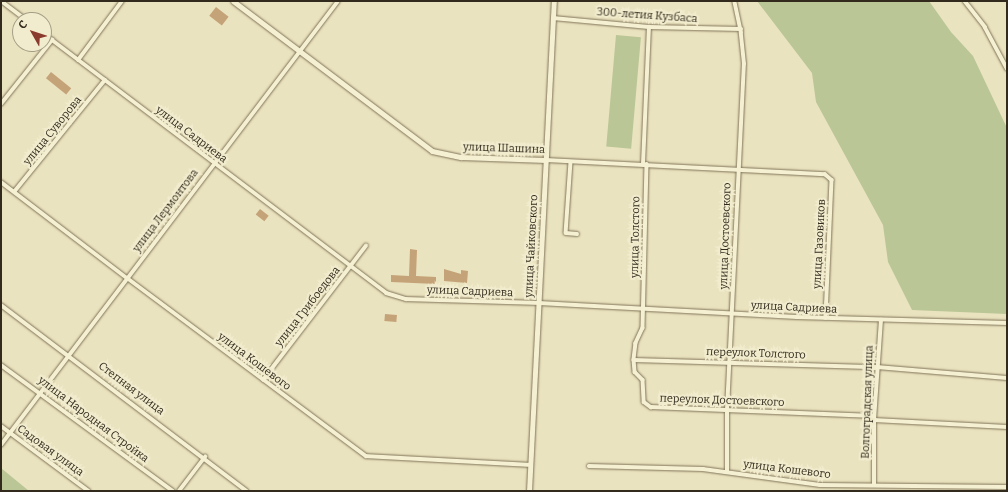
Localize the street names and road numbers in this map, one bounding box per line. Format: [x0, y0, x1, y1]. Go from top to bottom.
street label: 300-летия Кузбаса [596, 6, 698, 26]
street label: улица Суворова [21, 94, 85, 168]
street label: улица Садриева [153, 104, 229, 166]
street label: улица Шашина [463, 141, 545, 157]
street label: улица Лермонтова [130, 167, 202, 255]
street label: улица Достоевского [718, 182, 734, 290]
street label: улица Чайковского [523, 194, 541, 298]
street label: улица Толстого [629, 196, 643, 278]
street label: улица Газовиков [811, 199, 829, 289]
street label: улица Грибоедова [273, 264, 343, 350]
street label: улица Садриева [427, 284, 513, 300]
street label: улица Садриева [751, 299, 837, 317]
street label: улица Кошевого [215, 330, 293, 394]
street label: Волгоградская улица [859, 345, 877, 459]
street label: переулок Толстого [706, 346, 806, 362]
street label: Степная улица [95, 360, 167, 418]
street label: улица Народная Стройка [35, 374, 151, 466]
street label: переулок Достоевского [659, 392, 785, 410]
street label: Садовая улица [14, 423, 86, 479]
street label: улица Кошевого [743, 458, 831, 482]

